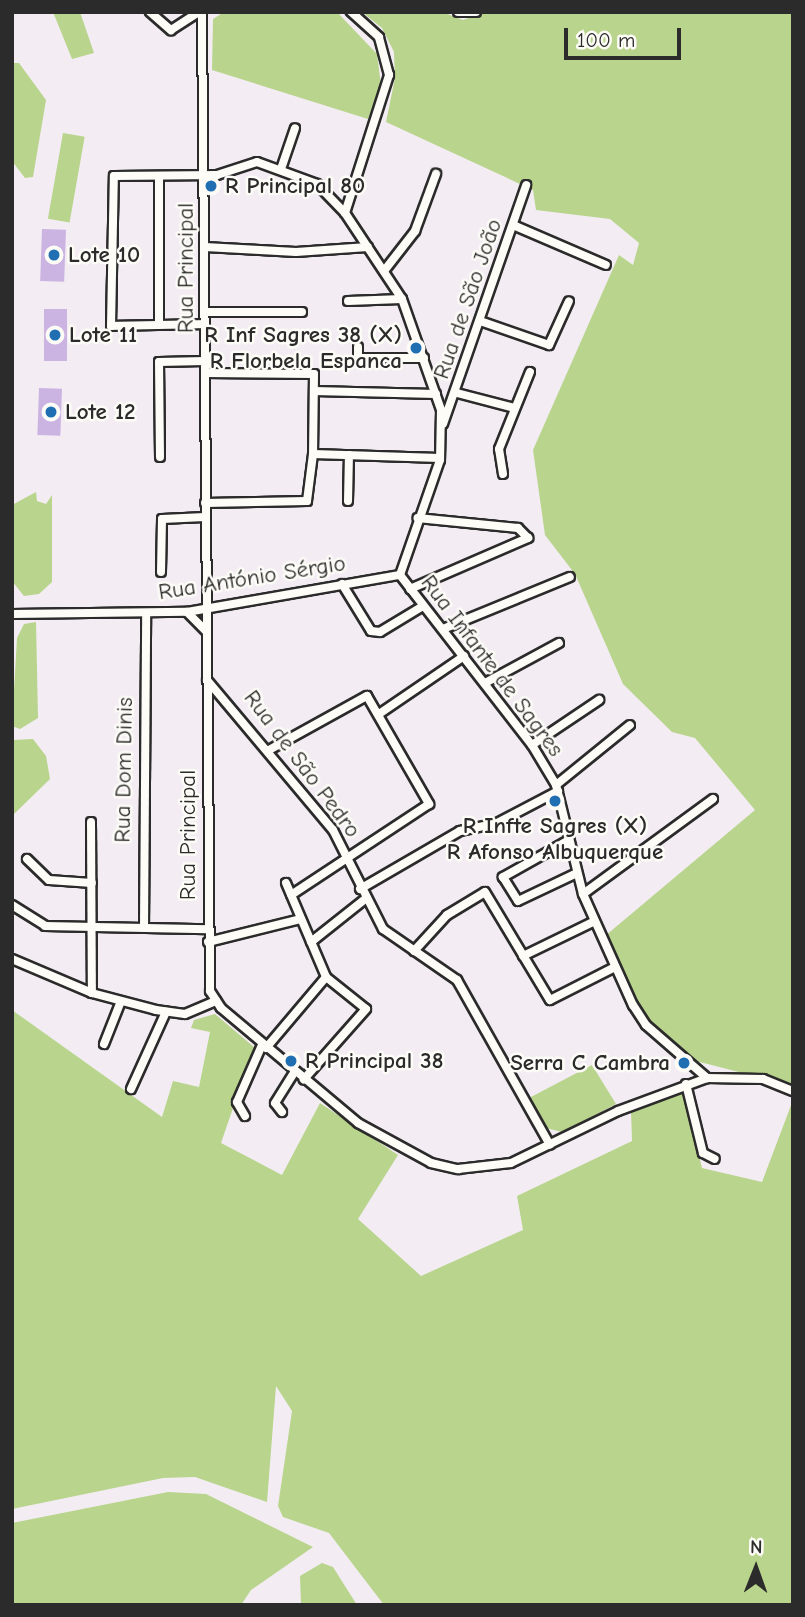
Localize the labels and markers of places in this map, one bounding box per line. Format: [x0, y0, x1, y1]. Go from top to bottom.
place label: R Principal 80 [225, 172, 365, 200]
marker: R Principal 80 [203, 178, 219, 194]
place label: Lote 10 [68, 241, 140, 269]
marker: Lote 10 [46, 247, 62, 263]
place label: Lote 11 [69, 321, 137, 349]
place label: R Inf Sagres 38 (X) R Florbela Espanca [204, 321, 402, 375]
marker: Lote 11 [47, 327, 63, 343]
marker: R Inf Sagres 38 (X) R Florbela Espanca [408, 340, 424, 356]
place label: Lote 12 [65, 398, 136, 426]
marker: Lote 12 [43, 404, 59, 420]
marker: R Infte Sagres (X) R Afonso Albuquerque [547, 793, 563, 809]
place label: R Infte Sagres (X) R Afonso Albuquerque [447, 812, 663, 866]
place label: R Principal 38 [305, 1047, 443, 1075]
place label: Serra C Cambra [510, 1049, 670, 1077]
marker: R Principal 38 [283, 1053, 299, 1069]
marker: Serra C Cambra [676, 1055, 692, 1071]

